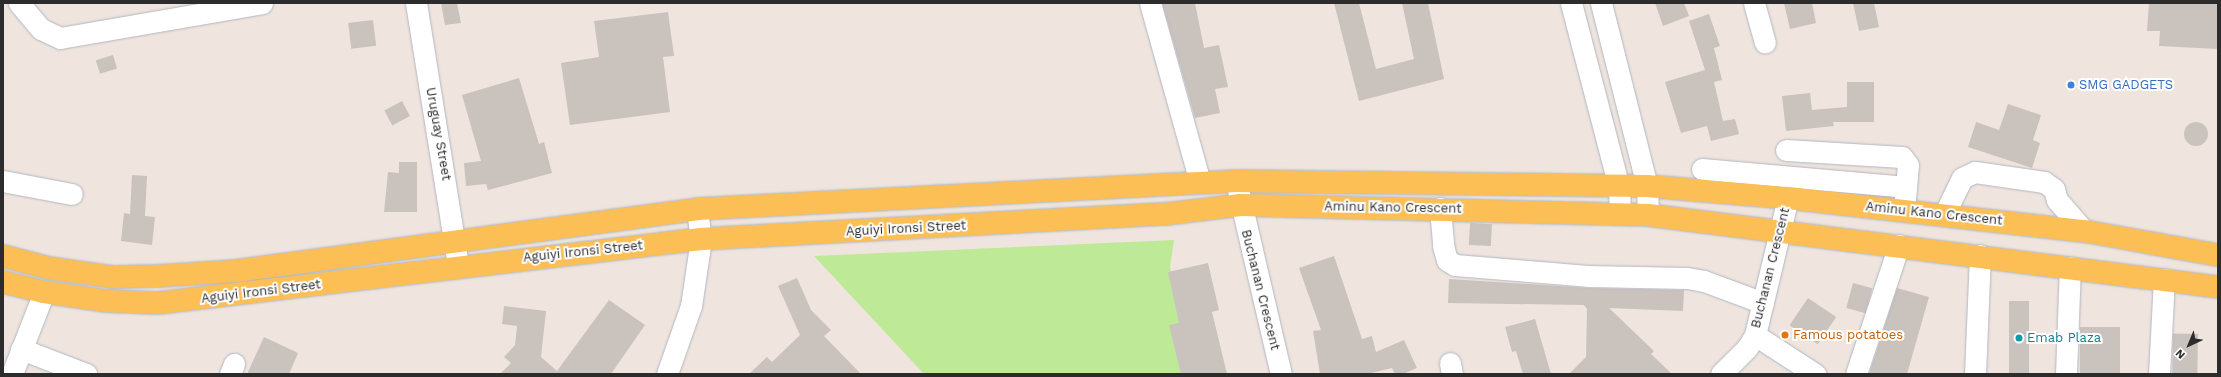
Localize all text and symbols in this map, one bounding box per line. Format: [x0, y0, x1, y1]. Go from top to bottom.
place label: SMG GADGETS [2079, 77, 2173, 93]
marker: SMG GADGETS [2066, 80, 2076, 90]
street label: Uruguay Street [422, 86, 454, 182]
street label: Aminu Kano Crescent [1324, 199, 1462, 217]
street label: Aminu Kano Crescent [1865, 199, 2003, 229]
street label: Buchanan Crescent [1748, 206, 1794, 330]
street label: Aguiyi Ironsi Street [846, 218, 966, 240]
street label: Buchanan Crescent [1237, 228, 1283, 352]
street label: Aguiyi Ironsi Street [522, 238, 644, 266]
street label: Aguiyi Ironsi Street [200, 277, 322, 307]
north arrow [2169, 325, 2209, 365]
place label: Famous potatoes [1793, 327, 1903, 343]
marker: Famous potatoes [1780, 330, 1790, 340]
place label: Emab Plaza [2027, 330, 2101, 346]
marker: Emab Plaza [2014, 333, 2024, 343]
text: N [2173, 346, 2188, 362]

